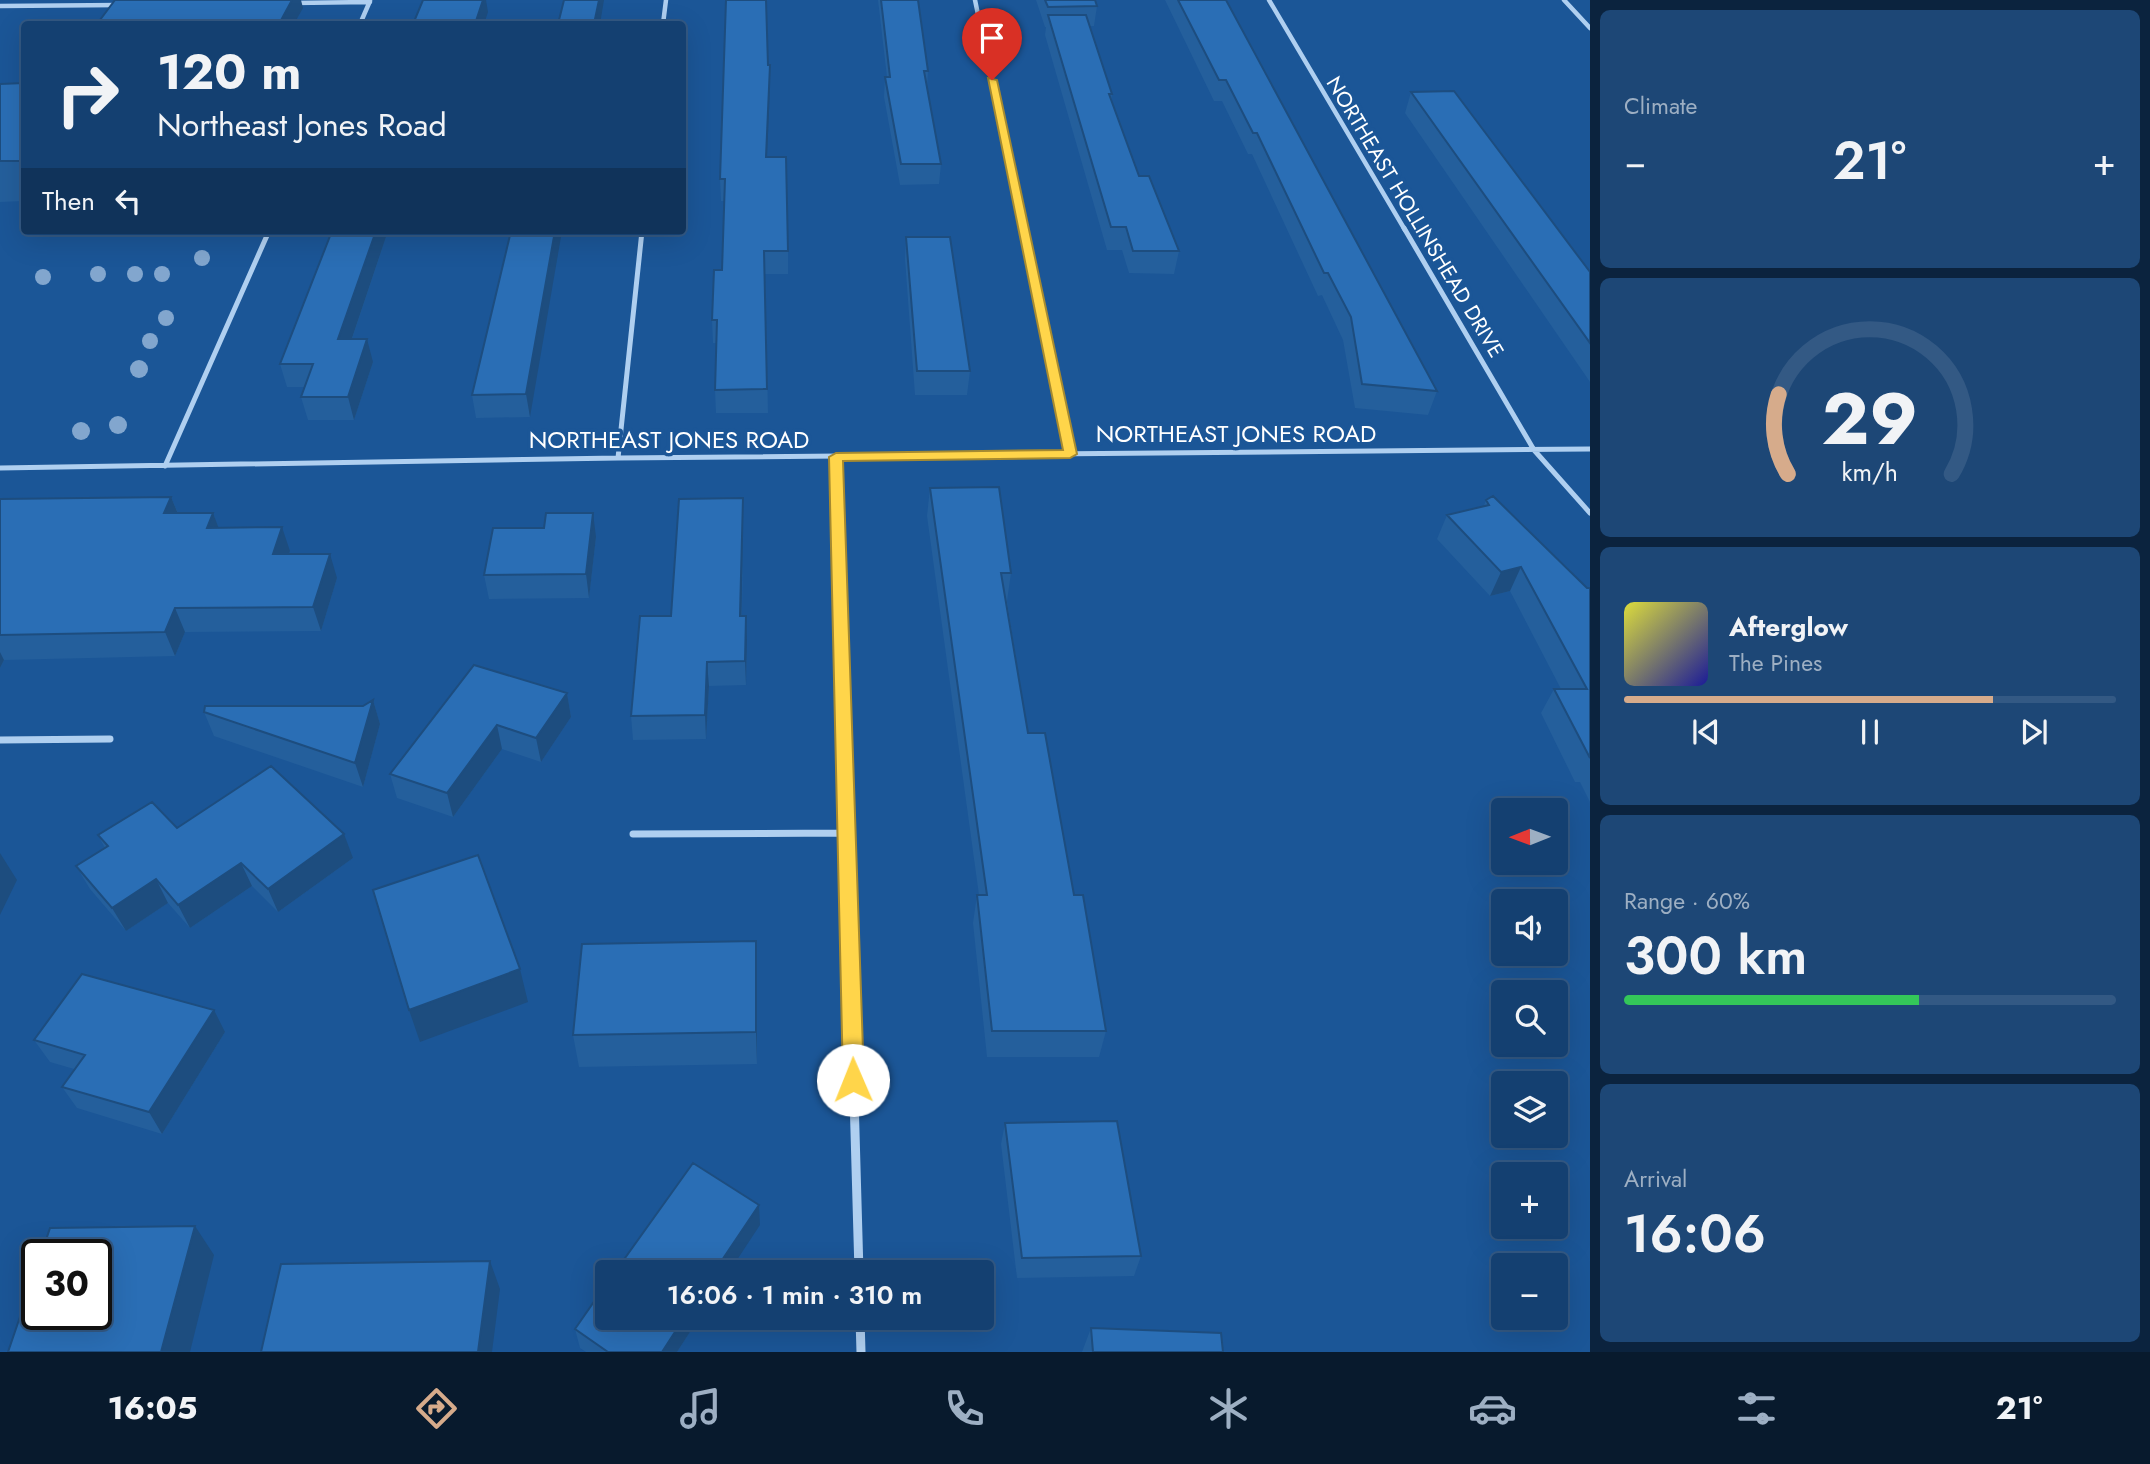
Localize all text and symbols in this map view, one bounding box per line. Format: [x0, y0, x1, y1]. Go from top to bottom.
pin [962, 8, 1022, 80]
icon: arrive [973, 19, 1011, 57]
text: 120 m [157, 37, 301, 107]
icon: right [42, 49, 133, 140]
street label: NORTHEAST HOLLINSHEAD DRIVE [1319, 71, 1511, 363]
text: Climate [1624, 89, 1697, 123]
text: Northeast Jones Road [157, 102, 447, 148]
text: 21° [1833, 123, 1906, 199]
text: − [1624, 134, 1646, 189]
text: + [2093, 134, 2116, 189]
text: Then [42, 182, 95, 220]
icon: left [109, 182, 147, 220]
text: 29 [1822, 366, 1918, 471]
street label: NORTHEAST JONES ROAD [1096, 416, 1376, 451]
street label: NORTHEAST JONES ROAD [529, 422, 809, 457]
text: km/h [1842, 453, 1898, 489]
text: Afterglow [1729, 608, 1848, 646]
text: The Pines [1729, 646, 1822, 680]
icon: previous [1687, 713, 1725, 751]
icon: pause [1851, 713, 1889, 751]
icon: next [2015, 713, 2053, 751]
north arrow [1491, 798, 1568, 875]
map controls [1491, 798, 1568, 1330]
text: Range · 60% [1624, 884, 1750, 918]
button: sound [1491, 889, 1568, 966]
text: 300 km [1624, 918, 1807, 994]
button: search [1491, 980, 1568, 1057]
position arrow [816, 1043, 890, 1117]
button: layers [1491, 1071, 1568, 1148]
button: + [1491, 1162, 1568, 1239]
text: Arrival [1624, 1162, 1687, 1196]
text: 16:06 [1624, 1196, 1766, 1272]
speed limit sign: 30 [21, 1239, 112, 1330]
button: − [1491, 1253, 1568, 1330]
text: 16:06 · 1 min · 310 m [667, 1276, 922, 1314]
icon: directions [412, 1384, 461, 1433]
icon: music [676, 1384, 725, 1433]
icon: phone [940, 1384, 989, 1433]
icon: climate [1204, 1384, 1253, 1433]
icon: car [1468, 1384, 1517, 1433]
icon: filters [1732, 1384, 1781, 1433]
text: 16:05 [107, 1385, 197, 1431]
text: 21° [1996, 1385, 2043, 1431]

